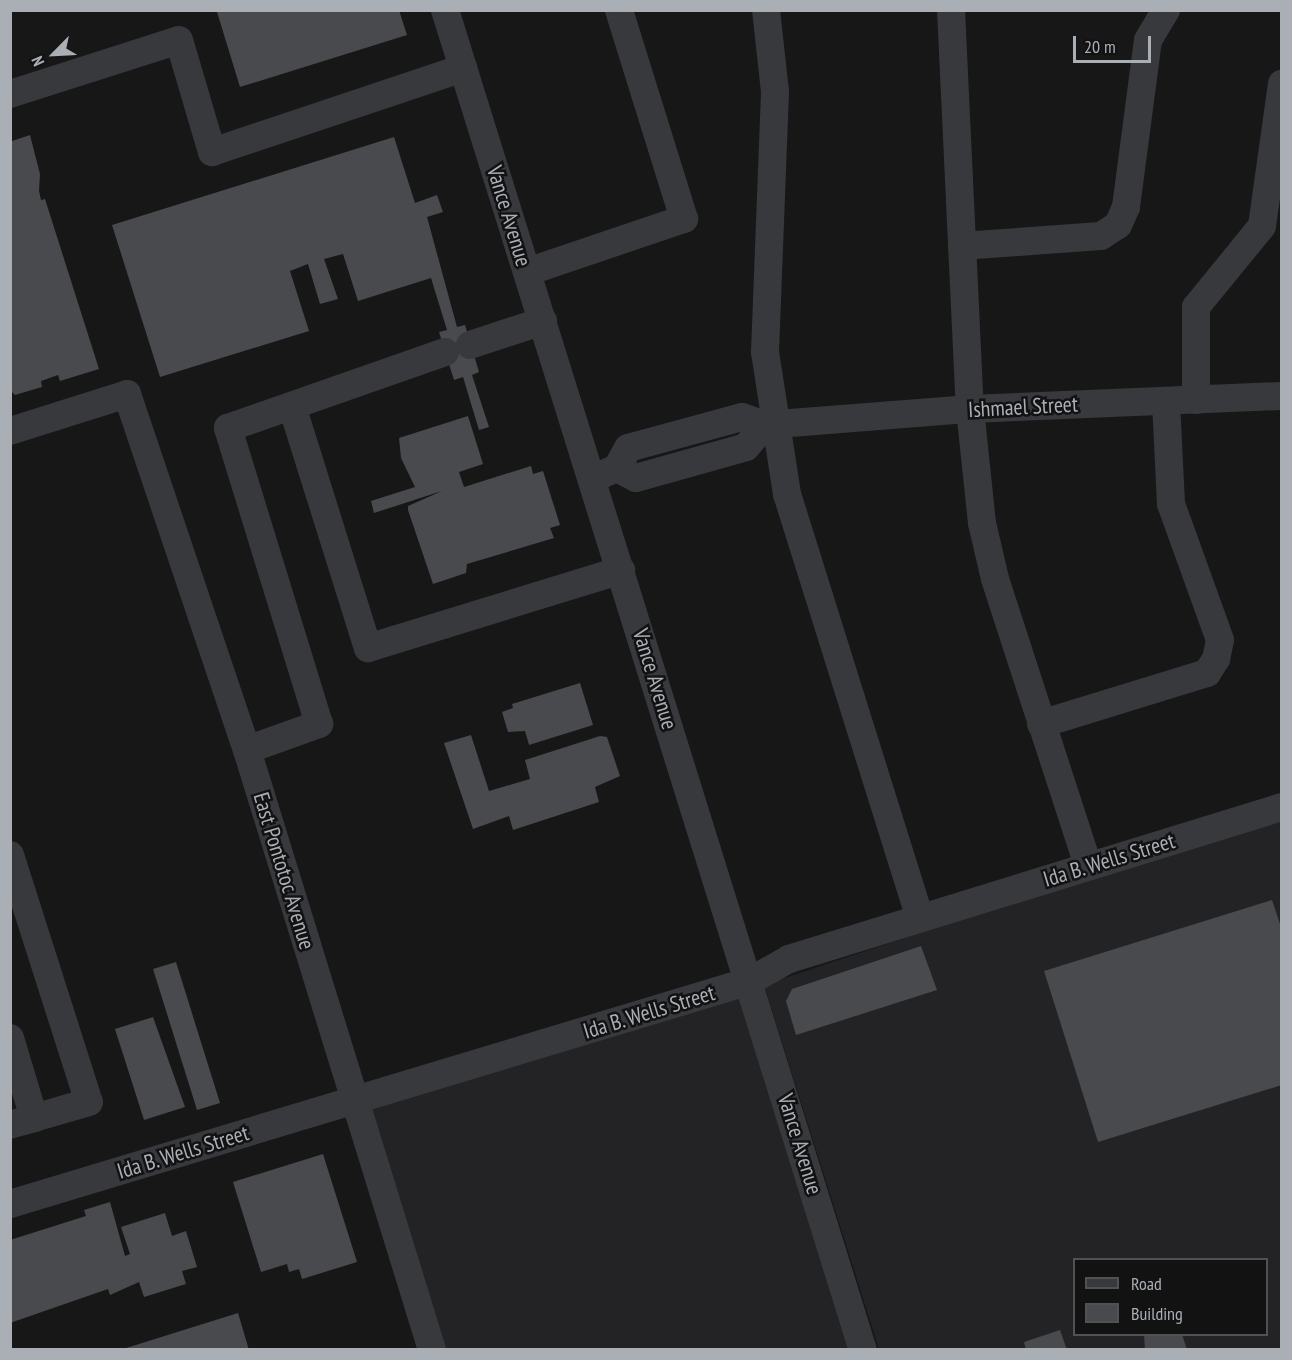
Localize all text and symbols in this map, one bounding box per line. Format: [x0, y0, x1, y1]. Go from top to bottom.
north arrow [24, 24, 84, 84]
scale bar [1076, 24, 1154, 62]
text: 20 m [1084, 35, 1116, 58]
text: N [27, 53, 48, 69]
street label: Vance Avenue [481, 162, 537, 270]
street label: Ishmael Street [967, 391, 1079, 423]
street label: Vance Avenue [627, 625, 683, 733]
street label: East Pontotoc Avenue [247, 789, 321, 953]
street label: Ida B. Wells Street [1039, 827, 1179, 893]
street label: Ida B. Wells Street [579, 979, 719, 1045]
street label: Vance Avenue [772, 1090, 828, 1198]
street label: Ida B. Wells Street [113, 1119, 253, 1185]
legend [1073, 1258, 1268, 1336]
text: Road [1131, 1272, 1162, 1295]
text: Building [1131, 1302, 1183, 1325]

